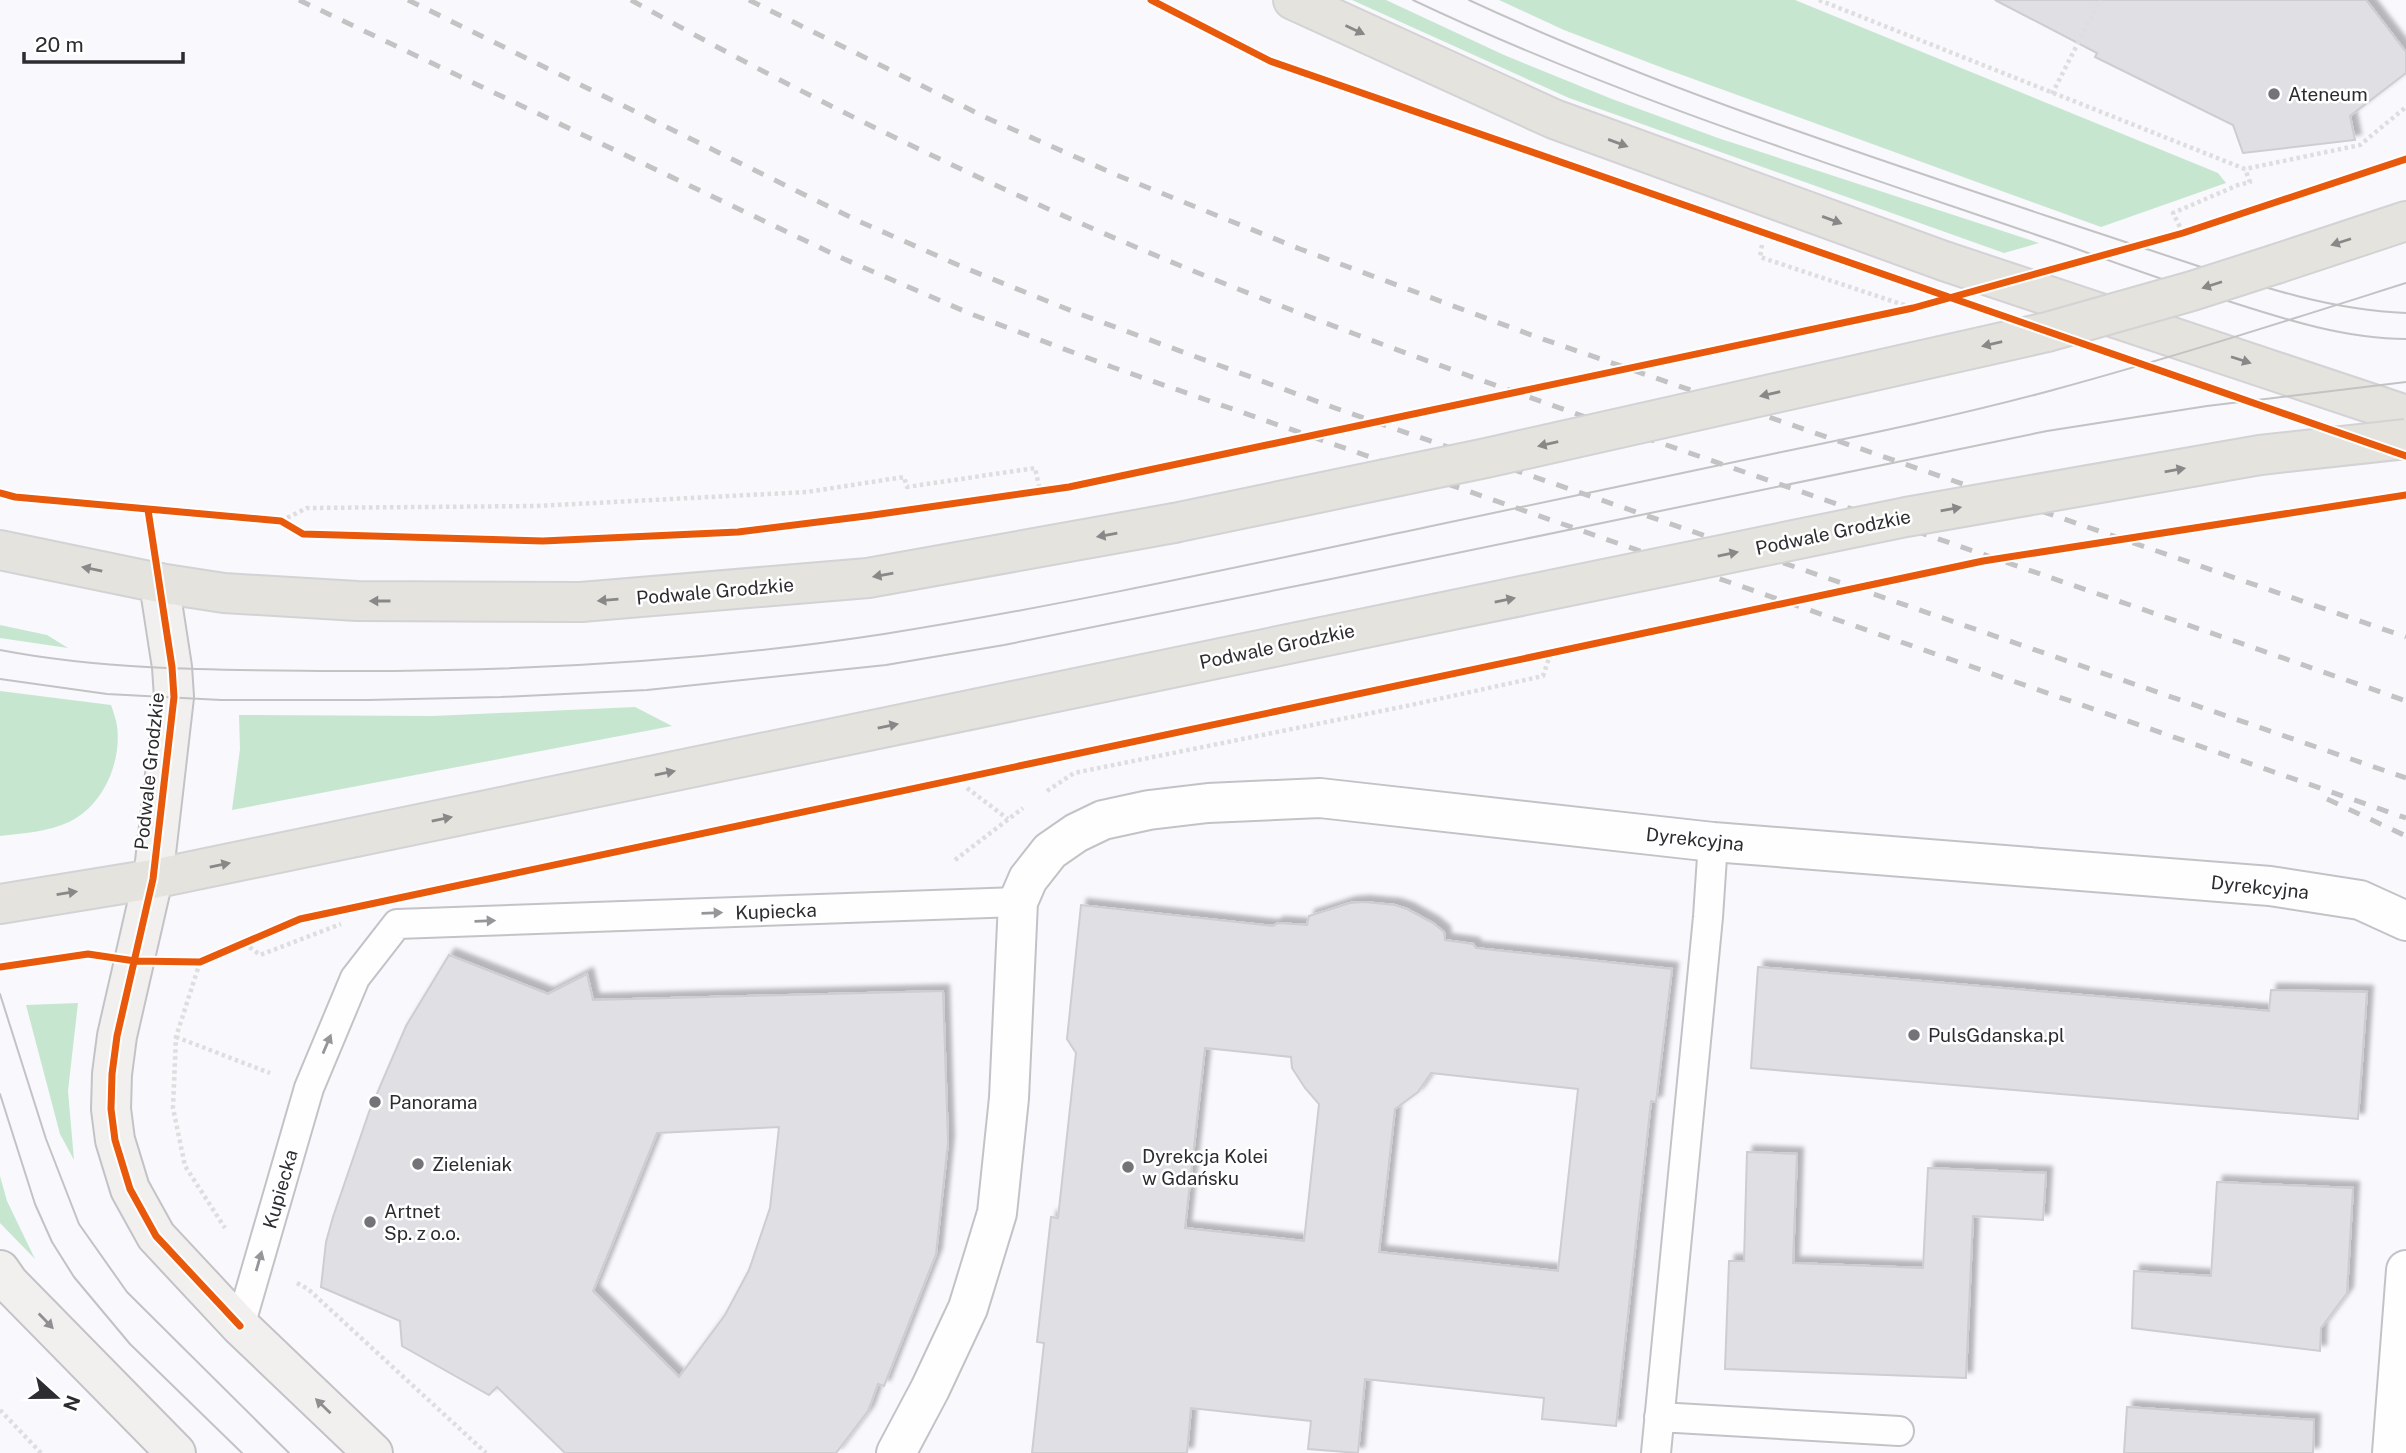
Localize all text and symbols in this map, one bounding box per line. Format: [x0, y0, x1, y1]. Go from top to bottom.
scale bar [24, 21, 184, 65]
one-way arrow [1345, 24, 1365, 35]
text: 20 m [35, 32, 84, 57]
place label: Ateneum [2288, 83, 2368, 105]
marker: Ateneum [2266, 86, 2282, 102]
one-way arrow [1607, 137, 1628, 148]
one-way arrow [1821, 215, 1842, 226]
one-way arrow [2331, 238, 2352, 248]
one-way arrow [2201, 280, 2222, 291]
one-way arrow [1981, 339, 2003, 350]
one-way arrow [2231, 356, 2252, 366]
one-way arrow [1759, 389, 1781, 400]
one-way arrow [1537, 438, 1559, 449]
one-way arrow [2164, 464, 2186, 475]
one-way arrow [1940, 503, 1962, 514]
street label: Podwale Grodzkie [1753, 505, 1913, 559]
one-way arrow [1096, 530, 1118, 541]
one-way arrow [1717, 548, 1739, 559]
one-way arrow [81, 564, 103, 575]
one-way arrow [872, 570, 894, 581]
street label: Podwale Grodzkie [635, 573, 795, 609]
one-way arrow [1494, 594, 1516, 605]
one-way arrow [369, 595, 391, 607]
one-way arrow [597, 595, 619, 606]
street label: Podwale Grodzkie [1197, 619, 1357, 673]
street label: Podwale Grodzkie [130, 691, 168, 851]
one-way arrow [877, 721, 899, 732]
one-way arrow [654, 767, 676, 778]
one-way arrow [432, 813, 454, 824]
street label: Dyrekcyjna [1645, 823, 1745, 855]
one-way arrow [209, 860, 231, 871]
street label: Dyrekcyjna [2210, 871, 2310, 903]
one-way arrow [56, 887, 78, 898]
street label: Kupiecka [735, 899, 817, 923]
one-way arrow [701, 908, 723, 919]
one-way arrow [474, 916, 496, 927]
place label: PulsGdanska.pl [1928, 1024, 2065, 1046]
marker: PulsGdanska.pl [1906, 1027, 1922, 1043]
one-way arrow [322, 1033, 333, 1054]
place label: Panorama [389, 1091, 478, 1113]
marker: Panorama [367, 1094, 383, 1110]
place label: Dyrekcja Kolei w Gdańsku [1142, 1145, 1268, 1189]
street label: Kupiecka [258, 1147, 302, 1231]
place label: Zieleniak [432, 1153, 512, 1175]
marker: Zieleniak [410, 1156, 426, 1172]
marker: Dyrekcja Kolei w Gdańsku [1120, 1159, 1136, 1175]
place label: Artnet Sp. z o.o. [384, 1200, 460, 1244]
marker: Artnet Sp. z o.o. [362, 1214, 378, 1230]
one-way arrow [254, 1249, 265, 1271]
one-way arrow [37, 1312, 53, 1329]
north arrow [21, 1362, 91, 1432]
text: N [59, 1392, 85, 1414]
one-way arrow [315, 1398, 332, 1414]

